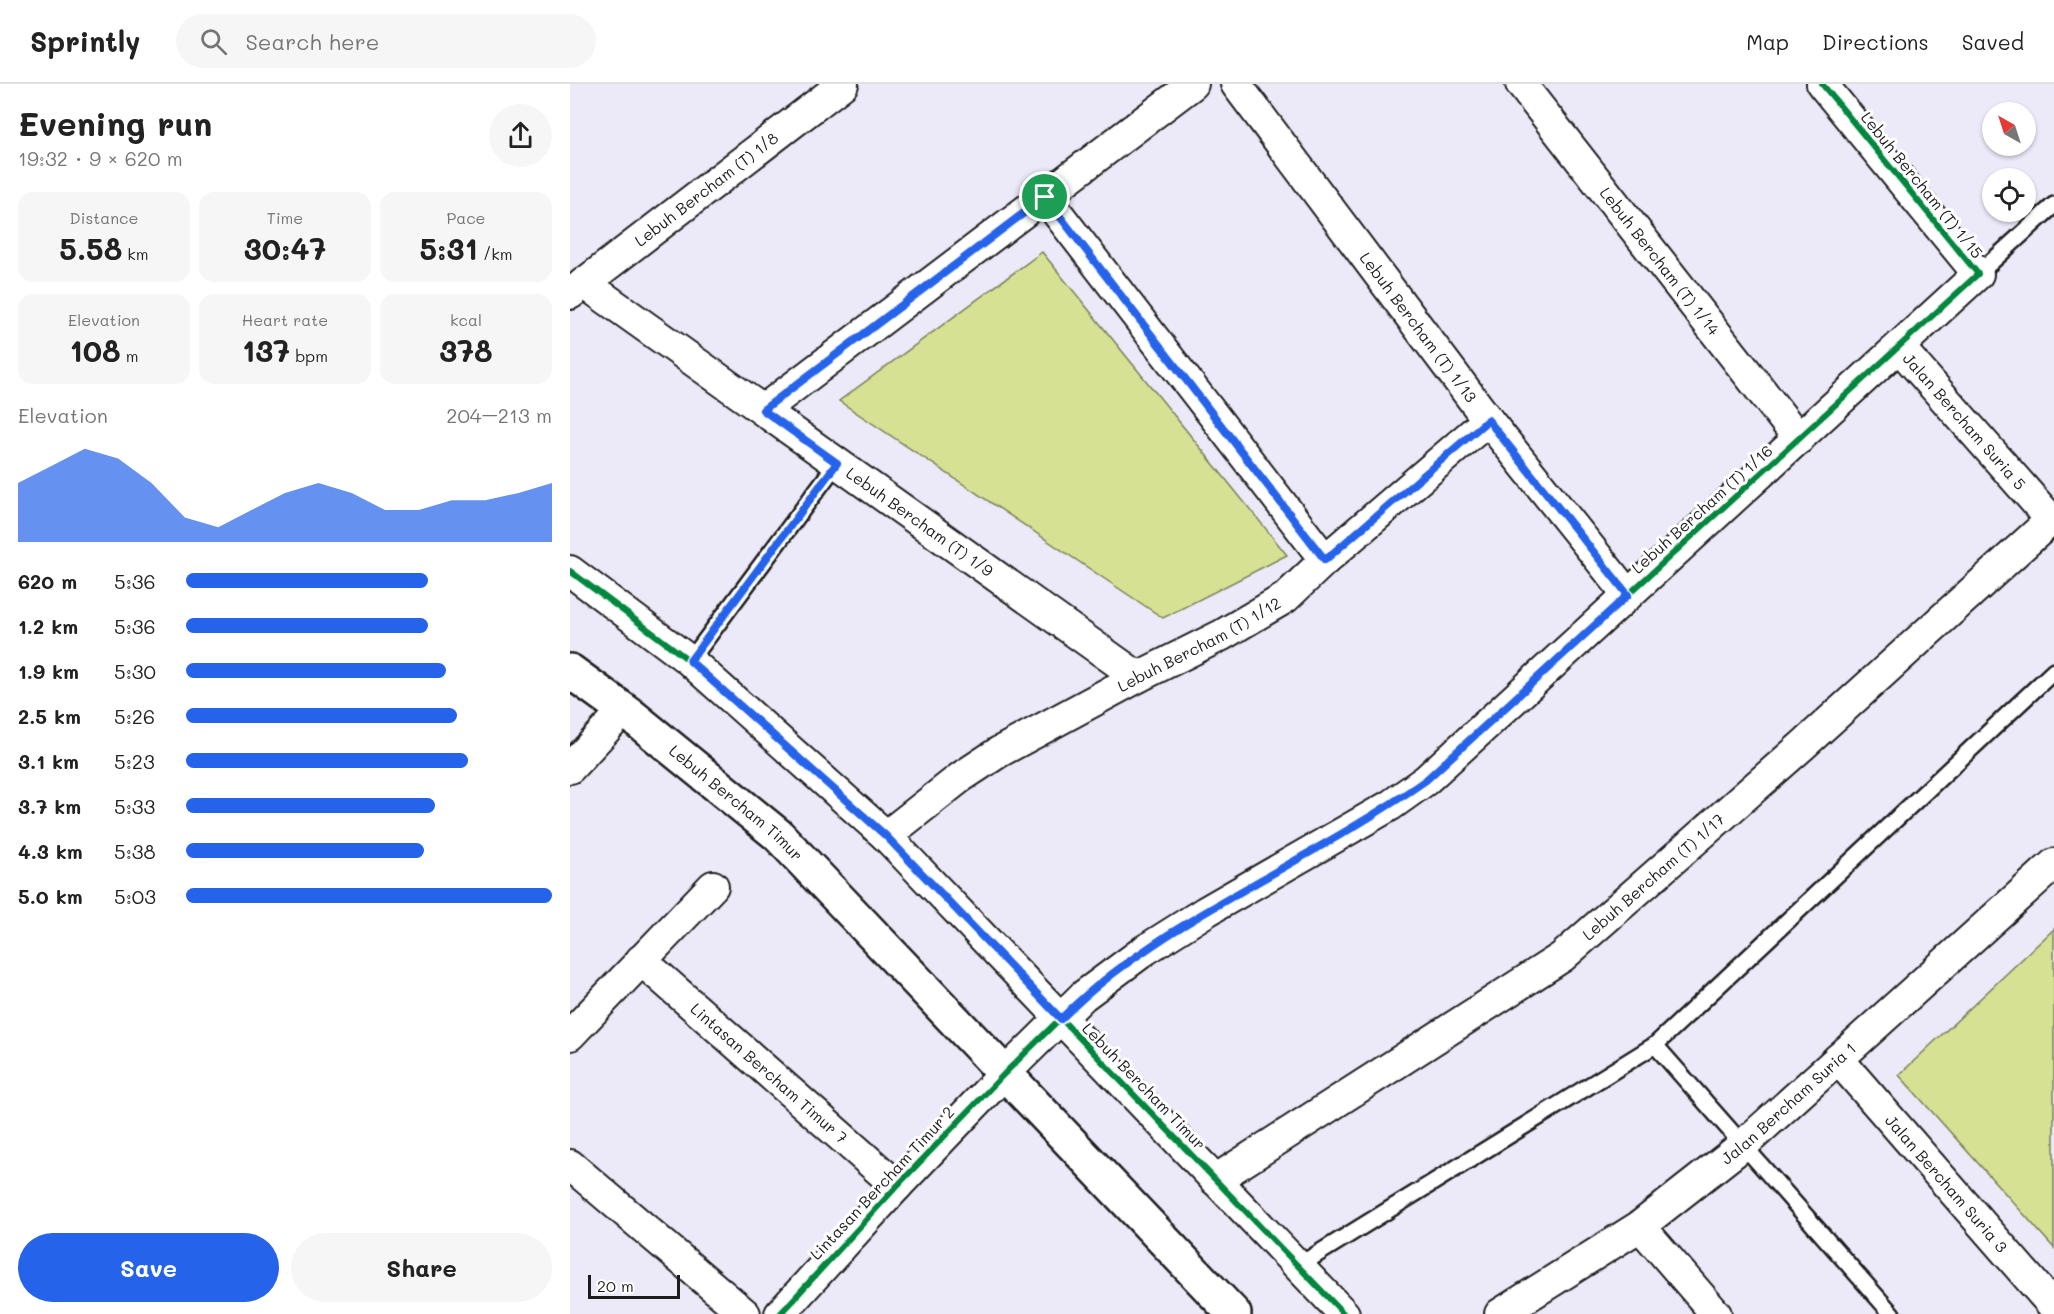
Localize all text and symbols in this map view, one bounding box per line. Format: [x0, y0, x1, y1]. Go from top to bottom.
search box [176, 14, 596, 68]
text: Sprintly [30, 23, 140, 59]
icon: search [197, 25, 230, 58]
text: Search here [245, 27, 379, 56]
text: Map [1746, 28, 1789, 55]
text: Directions [1822, 28, 1929, 55]
text: Saved [1962, 28, 2024, 55]
text: Evening run [18, 101, 212, 144]
north arrow [1982, 102, 2036, 156]
map controls [1982, 102, 2036, 222]
button: share [489, 104, 552, 167]
street label: Lebuh Bercham (T) 1/15 [1857, 107, 1988, 262]
street label: Lebuh Bercham (T) 1/8 [630, 127, 782, 251]
text: 19:32 · 9 × 620 m [18, 145, 183, 171]
button: locate [1982, 168, 2036, 222]
pin [1019, 171, 1070, 222]
icon: arrive [1028, 180, 1061, 213]
street label: Lebuh Bercham (T) 1/14 [1596, 182, 1725, 340]
text: Distance [70, 207, 138, 228]
text: Time [267, 207, 303, 228]
text: Pace [446, 207, 486, 228]
text: 5.58 [59, 228, 122, 268]
text: 30:47 [244, 228, 326, 268]
text: 5:31 [419, 228, 478, 268]
text: km [122, 243, 149, 264]
text: /km [478, 243, 513, 264]
street label: Lebuh Bercham (T) 1/13 [1356, 248, 1482, 406]
text: Elevation [68, 309, 140, 330]
text: Heart rate [242, 309, 328, 330]
text: kcal [450, 309, 482, 330]
text: 108 [69, 330, 121, 370]
text: 137 [242, 330, 290, 370]
text: 378 [439, 330, 493, 370]
text: m [121, 345, 139, 366]
text: bpm [290, 345, 328, 366]
street label: Jalan Bercham Suria 5 [1899, 348, 2031, 494]
text: Elevation [18, 402, 108, 428]
text: 204–213 m [446, 402, 552, 428]
street label: Lebuh Bercham (T) 1/16 [1627, 440, 1777, 578]
street label: Lebuh Bercham (T) 1/9 [842, 462, 998, 581]
text: 620 m [18, 568, 77, 594]
text: 5:36 [114, 568, 156, 594]
street label: Lebuh Bercham (T) 1/12 [1113, 592, 1284, 696]
text: 1.2 km [18, 613, 78, 639]
text: 5:36 [114, 613, 156, 639]
text: 1.9 km [18, 658, 79, 684]
text: 5:30 [114, 658, 156, 684]
text: 2.5 km [18, 703, 81, 729]
text: 5:26 [114, 703, 155, 729]
street label: Lebuh Bercham Timur [665, 740, 808, 865]
text: 3.1 km [18, 748, 79, 774]
text: 5:23 [114, 748, 155, 774]
text: 3.7 km [18, 793, 81, 819]
text: 5:33 [114, 793, 155, 819]
street label: Lebuh Bercham (T) 1/17 [1578, 808, 1728, 944]
text: 4.3 km [18, 838, 83, 864]
text: 5:38 [114, 838, 156, 864]
text: 5.0 km [18, 883, 83, 909]
text: 5:03 [114, 883, 156, 909]
street label: Lintasan Bercham Timur 7 [687, 998, 852, 1148]
street label: Lebuh Bercham Timur [1078, 1018, 1211, 1154]
street label: Jalan Bercham Suria 1 [1716, 1037, 1860, 1169]
street label: Lintasan Bercham Timur 2 [805, 1101, 958, 1264]
street label: Jalan Bercham Suria 3 [1881, 1110, 2013, 1256]
button: Save [18, 1233, 279, 1302]
button: Share [291, 1233, 552, 1302]
scale bar [588, 1272, 680, 1300]
text: 20 m [597, 1275, 634, 1296]

